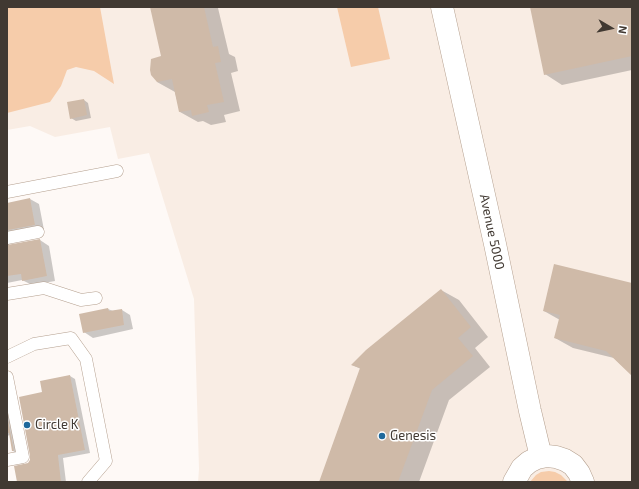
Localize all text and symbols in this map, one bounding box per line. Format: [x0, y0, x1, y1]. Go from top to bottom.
north arrow [591, 8, 631, 48]
text: N [616, 25, 630, 35]
street label: Avenue 5000 [476, 193, 508, 271]
place label: Circle K [35, 417, 78, 433]
marker: Circle K [22, 420, 32, 430]
place label: Genesis [390, 428, 436, 444]
marker: Genesis [377, 431, 387, 441]

